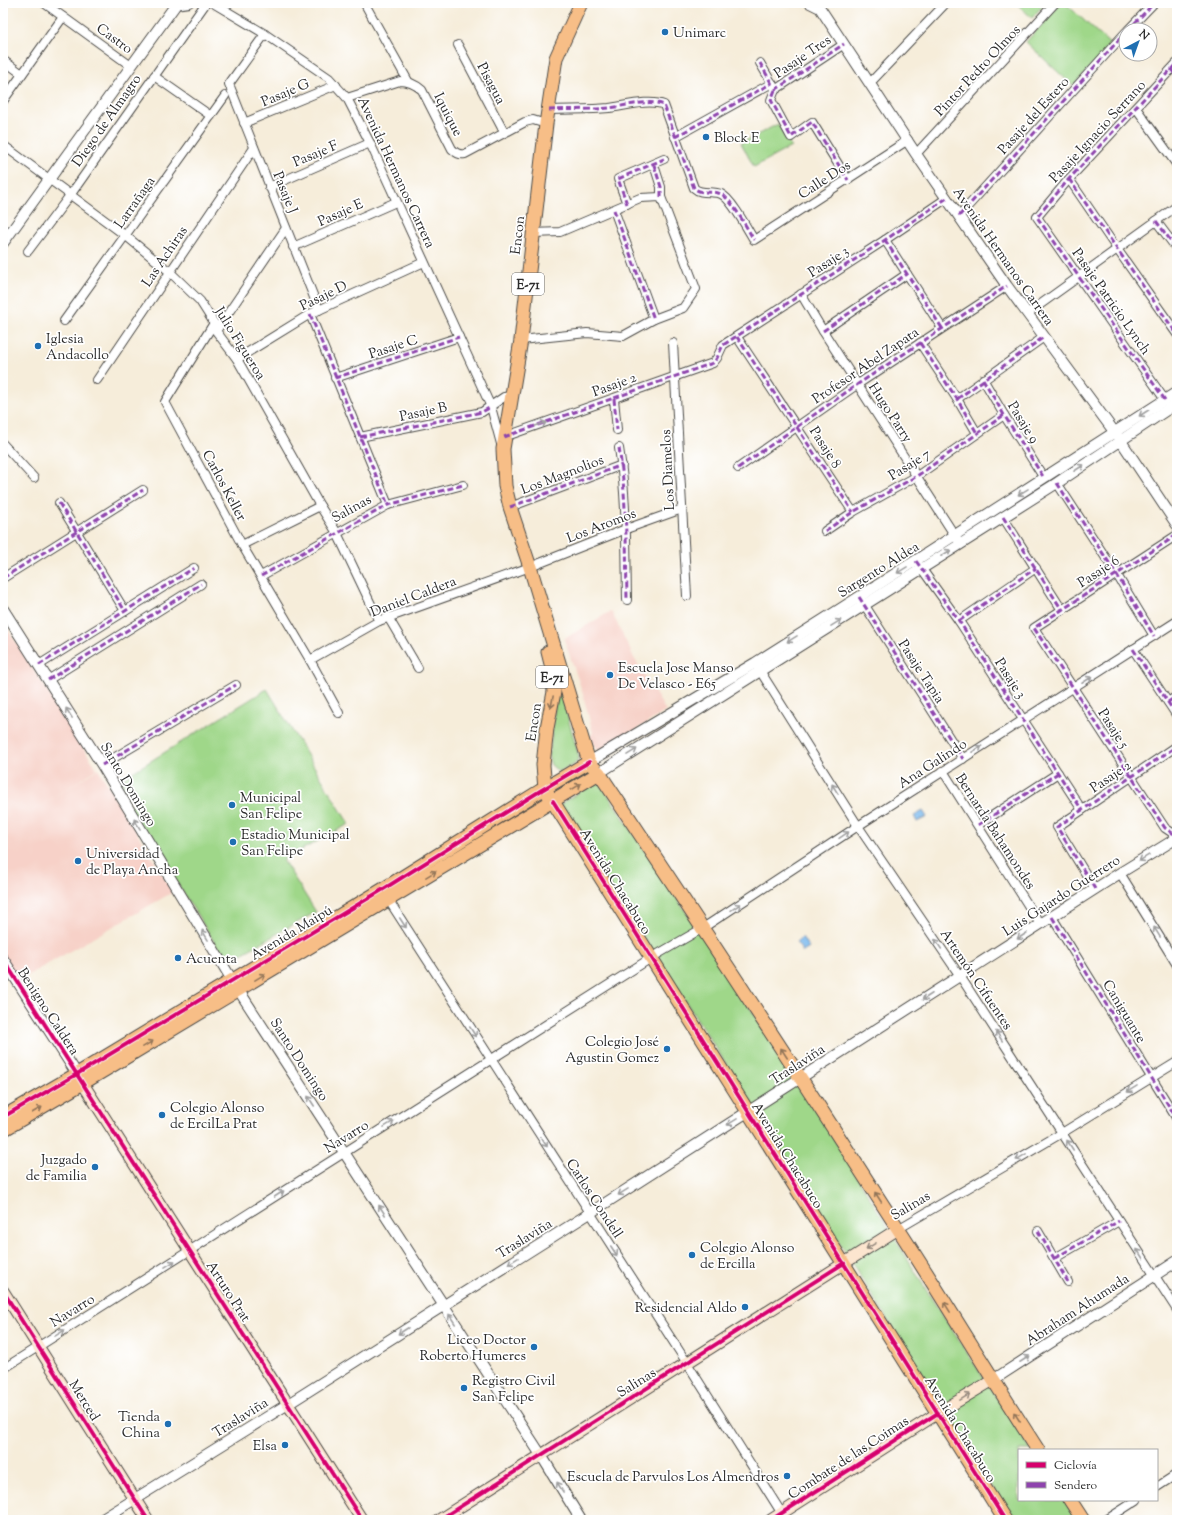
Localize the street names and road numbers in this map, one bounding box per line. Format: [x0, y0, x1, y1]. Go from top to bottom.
street label: Castro [91, 20, 136, 60]
street label: Pintor Pedro Olmos [931, 21, 1026, 121]
street label: Pasaje Tres [770, 31, 836, 84]
street label: Pisagua [471, 59, 510, 109]
street label: Diego de Almagro [68, 70, 147, 172]
street label: Pasaje del Estero [994, 73, 1075, 160]
street label: Pasaje G [258, 74, 314, 113]
street label: Pasaje Ignacio Serrano [1046, 76, 1152, 188]
street label: Iquique [428, 90, 467, 140]
street label: Avenida Hermanos Carrera [351, 94, 439, 252]
street label: Pasaje F [290, 136, 342, 173]
street label: Calle Dos [795, 156, 855, 205]
street label: Pasaje J [267, 169, 302, 217]
street label: Larrañaga [110, 173, 161, 233]
street label: Avenida Hermanos Carrera [947, 184, 1058, 331]
street label: Pasaje E [315, 195, 367, 233]
street label: Encon [507, 215, 531, 256]
street label: Las Achiras [138, 223, 193, 292]
street label: Pasaje 3 [805, 242, 854, 283]
street label: Pasaje Patricio Lynch [1066, 245, 1155, 359]
road number: E-71 [512, 273, 544, 295]
street label: Pasaje D [297, 277, 351, 317]
street label: Julio Figueroa [208, 303, 270, 385]
street label: Profesor Abel Zapata [809, 323, 924, 410]
street label: Pasaje C [366, 331, 421, 365]
street label: Pasaje 2 [590, 368, 640, 403]
street label: Hugo Parry [862, 379, 916, 447]
street label: Pasaje B [398, 398, 449, 428]
street label: Pasaje 9 [1002, 398, 1043, 448]
street label: Pasaje 8 [803, 423, 845, 473]
street label: Los Diamelos [657, 429, 681, 511]
street label: Pasaje 7 [885, 445, 935, 486]
street label: Carlos Keller [196, 447, 251, 526]
street label: Los Magnolios [518, 451, 607, 501]
street label: Salinas [328, 491, 376, 529]
street label: Los Aromos [564, 504, 639, 549]
street label: Sargento Aldea [834, 537, 924, 604]
street label: Pasaje 6 [1074, 552, 1124, 594]
street label: Daniel Caldera [368, 572, 460, 623]
street label: Pasaje Tapia [892, 636, 949, 708]
street label: Pasaje 3 [989, 655, 1030, 704]
road number: E-71 [536, 666, 568, 688]
street label: Encon [522, 702, 548, 743]
street label: Pasaje 5 [1092, 705, 1133, 753]
street label: Ana Galindo [895, 735, 972, 794]
street label: Santo Domingo [94, 739, 161, 831]
street label: Pasaje 2 [1086, 756, 1136, 799]
street label: Bernarda Bahamondes [949, 770, 1039, 894]
street label: Avenida Chacabuco [574, 825, 655, 939]
street label: Luis Gajardo Guerrero [999, 851, 1125, 942]
street label: Avenida Maipú [247, 901, 337, 966]
street label: Artemón Cifuentes [934, 926, 1016, 1034]
street label: Benigno Caldera [12, 965, 83, 1060]
street label: Caniguante [1097, 977, 1150, 1047]
street label: Santo Domingo [264, 1015, 333, 1106]
street label: Traslaviña [767, 1040, 830, 1091]
street label: Avenida Chacabuco [746, 1099, 827, 1213]
street label: Navarro [321, 1116, 373, 1159]
street label: Carlos Condell [560, 1155, 627, 1243]
street label: Salinas [887, 1187, 935, 1226]
street label: Traslaviña [493, 1214, 557, 1265]
street label: Arturo Prat [200, 1258, 255, 1327]
street label: Abraham Ahumada [1023, 1269, 1134, 1352]
street label: Navarro [47, 1290, 99, 1333]
street label: Salinas [614, 1364, 661, 1404]
street label: Avenida Chacabuco [919, 1373, 1000, 1487]
street label: Merced [63, 1377, 104, 1426]
street label: Traslaviña [209, 1393, 273, 1444]
street label: Combate de las Coimas [785, 1412, 913, 1505]

